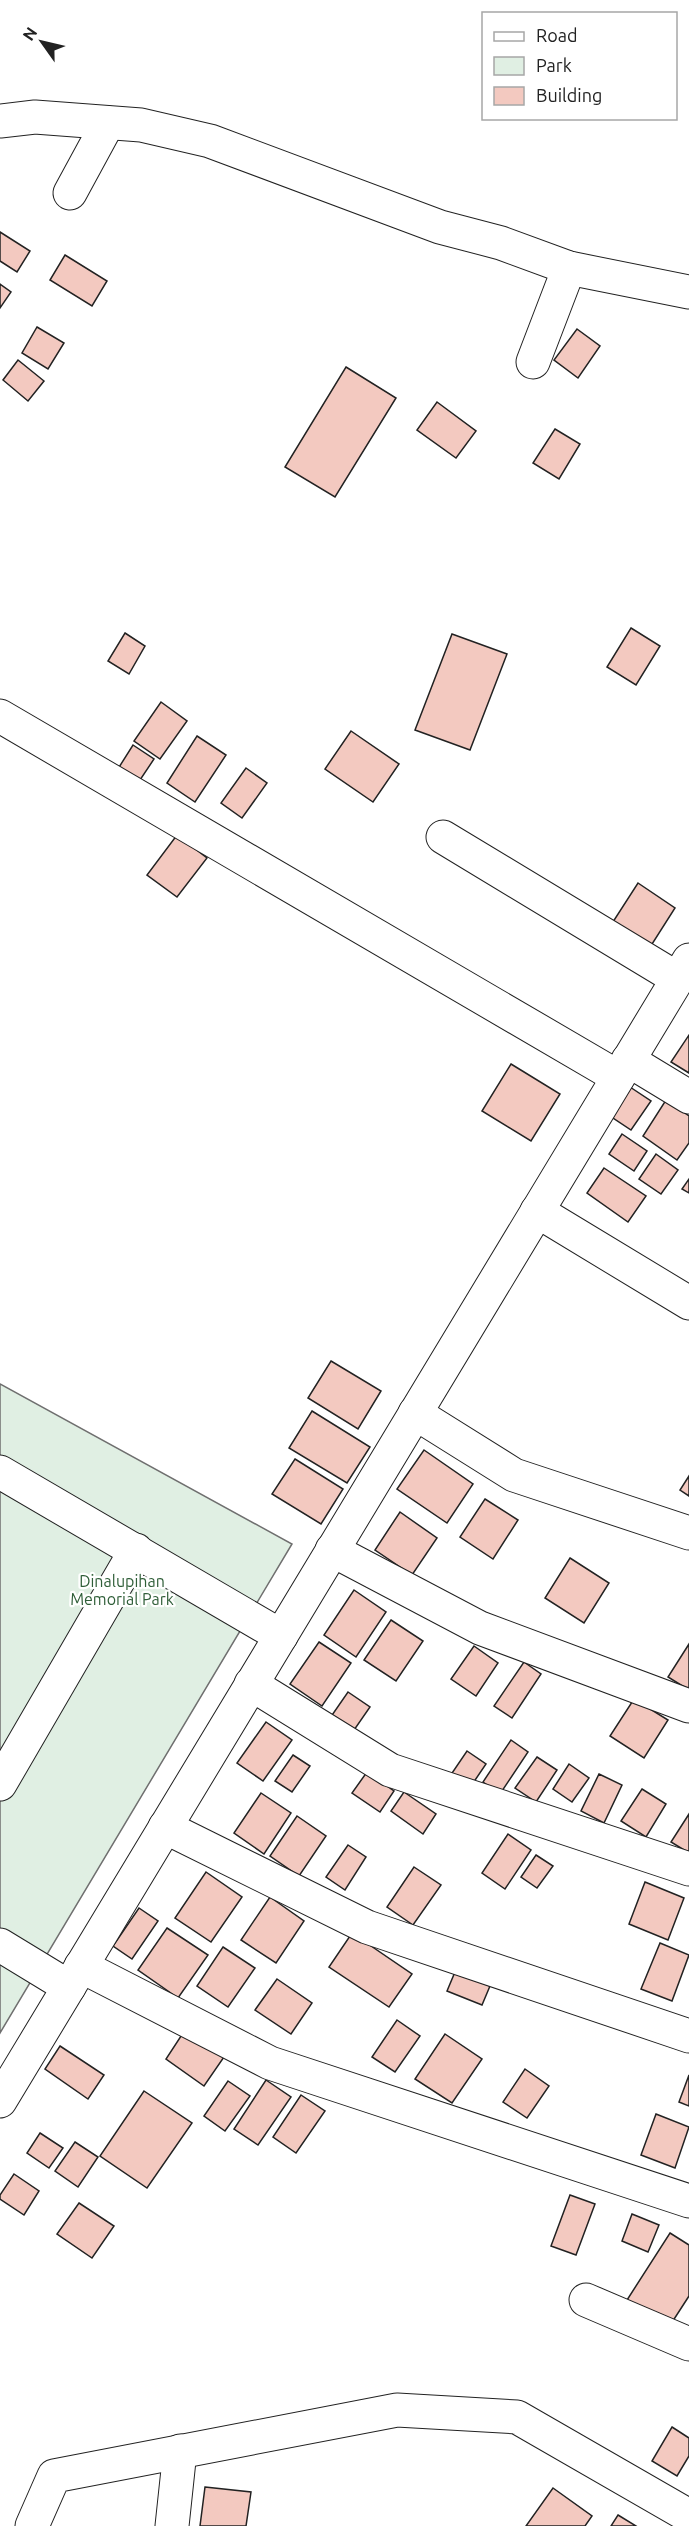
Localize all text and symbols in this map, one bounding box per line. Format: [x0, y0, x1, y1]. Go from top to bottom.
north arrow [12, 12, 72, 72]
legend [482, 12, 677, 120]
text: N [19, 24, 40, 44]
text: Road [536, 25, 578, 45]
text: Park [536, 55, 572, 75]
text: Building [536, 85, 602, 105]
park label: Dinalupihan Memorial Park [70, 1572, 174, 1608]

